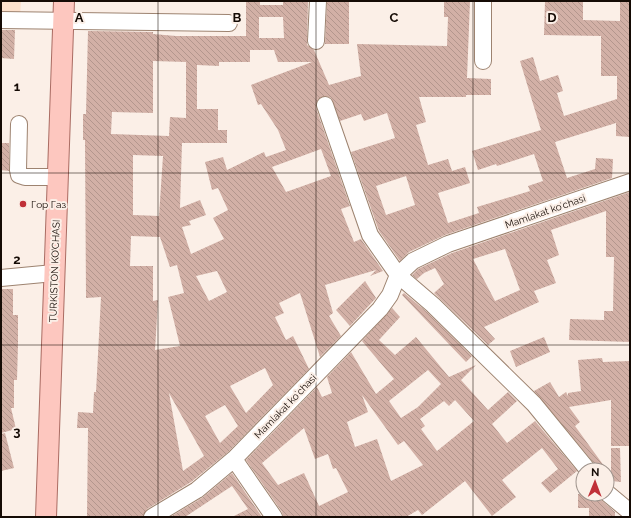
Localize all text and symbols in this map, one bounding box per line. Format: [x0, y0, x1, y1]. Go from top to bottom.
text: A [75, 10, 84, 25]
text: B [233, 10, 242, 25]
text: C [390, 10, 399, 25]
text: D [547, 10, 557, 25]
text: 1 [14, 79, 21, 94]
street label: Mamlakat koʻchasi [503, 193, 587, 230]
marker: Гор Газ [18, 199, 28, 209]
place label: Гор Газ [31, 199, 66, 210]
street label: TURKISTON KO’CHASI [47, 219, 62, 323]
text: 2 [13, 252, 21, 267]
street label: Mamlakat koʻchasi [252, 372, 319, 441]
text: 3 [13, 424, 21, 439]
north arrow [575, 462, 615, 502]
text: N [591, 466, 599, 479]

